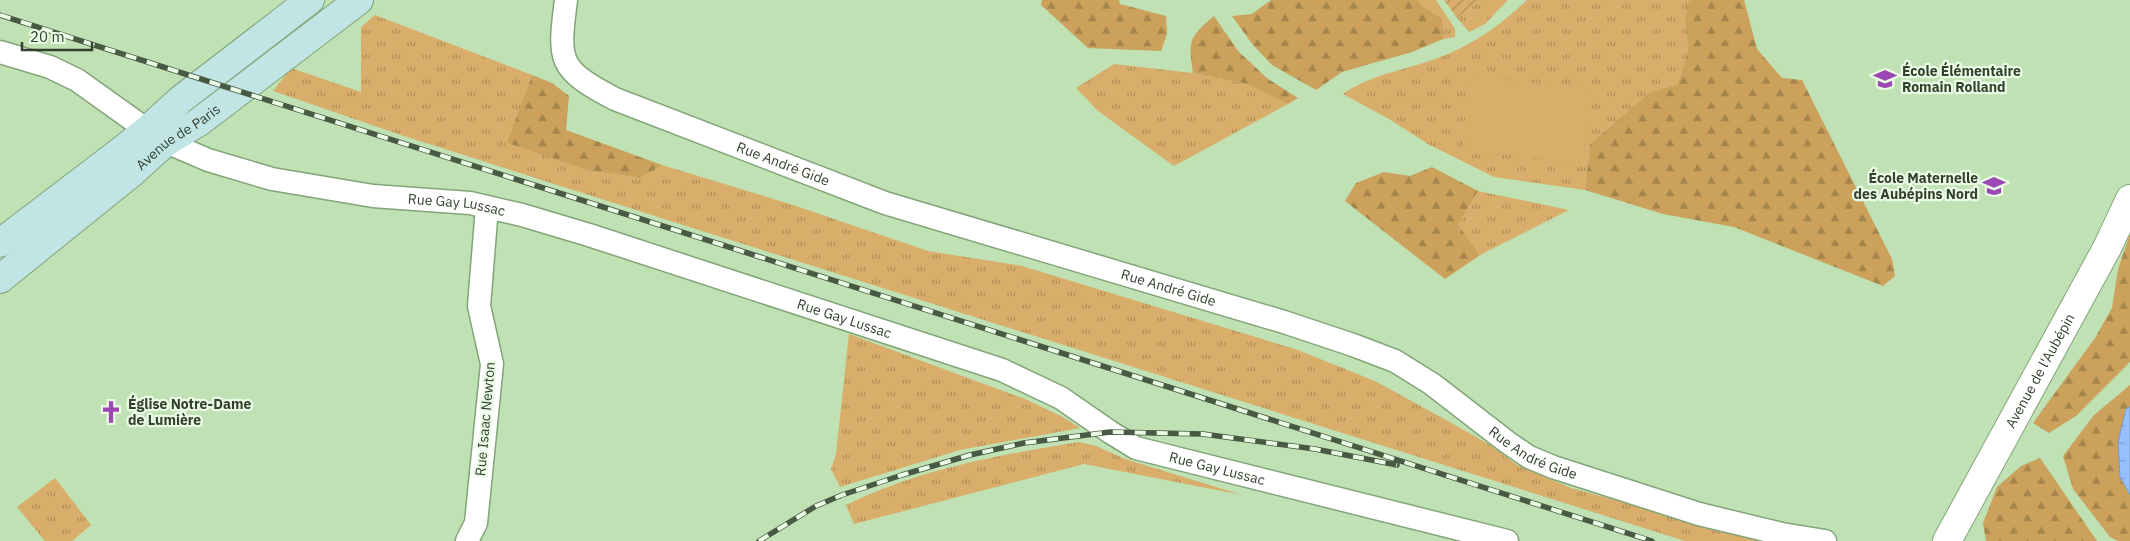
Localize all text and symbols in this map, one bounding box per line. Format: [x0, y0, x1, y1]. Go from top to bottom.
scale bar [22, 20, 92, 52]
text: 20 m [30, 27, 65, 46]
place label: École Élémentaire Romain Rolland [1902, 61, 2021, 96]
school or university icon: École Élémentaire Romain Rolland [1872, 66, 1898, 92]
street label: Avenue de Paris [132, 100, 224, 174]
street label: Rue André Gide [734, 138, 832, 190]
place label: École Maternelle des Aubépins Nord [1854, 168, 1978, 203]
school or university icon: École Maternelle des Aubépins Nord [1981, 173, 2007, 199]
street label: Rue Gay Lussac [407, 190, 507, 220]
street label: Rue André Gide [1119, 265, 1218, 310]
street label: Rue Gay Lussac [795, 295, 894, 342]
street label: Avenue de l'Aubépin [2001, 310, 2079, 431]
street label: Rue Isaac Newton [471, 361, 499, 477]
place label: Église Notre-Dame de Lumière [128, 394, 251, 429]
church icon: Église Notre-Dame de Lumière [98, 399, 124, 425]
street label: Rue André Gide [1485, 422, 1580, 483]
street label: Rue Gay Lussac [1167, 448, 1267, 489]

